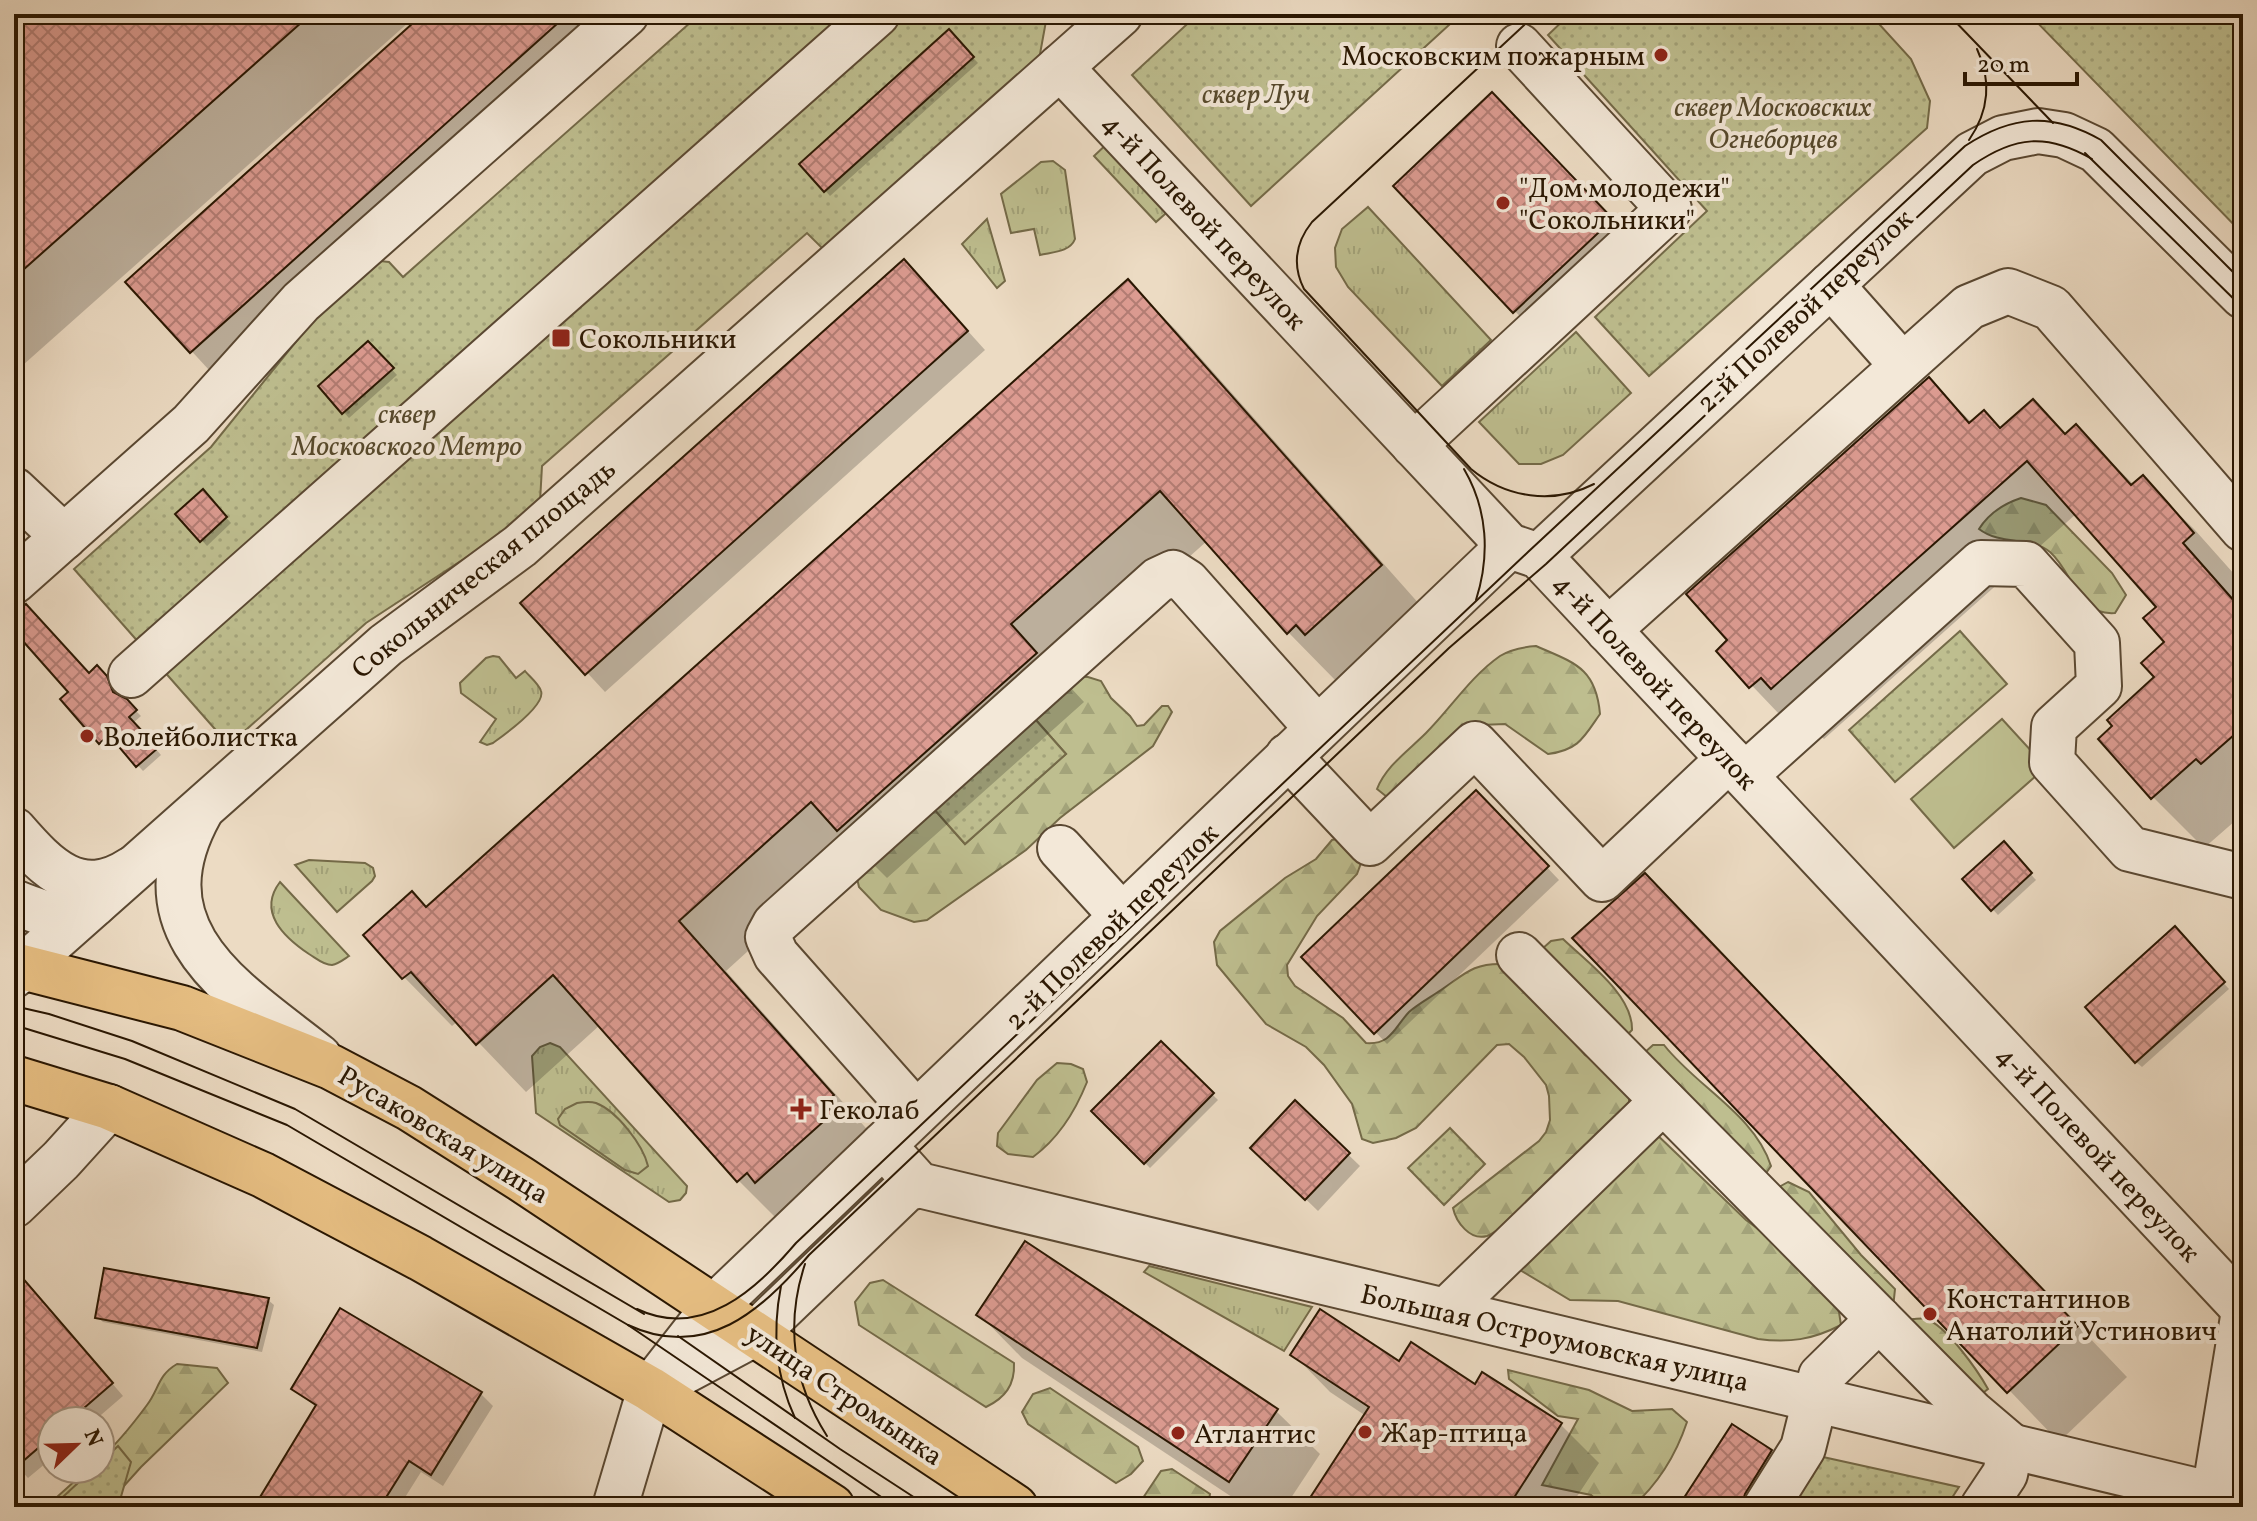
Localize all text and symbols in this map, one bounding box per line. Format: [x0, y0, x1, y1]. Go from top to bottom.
scale bar [1965, 36, 2077, 86]
place label: Московским пожарным [1341, 38, 1645, 77]
marker: Московским пожарным [1652, 46, 1670, 64]
text: 20 m [1977, 49, 2030, 83]
park label: сквер Луч [1202, 76, 1310, 115]
park label: сквер Московских Огнеборцев [1674, 89, 1872, 160]
street label: 4-й Полевой переулок [1092, 106, 1314, 340]
place label: "Дом молодежи" "Сокольники" [1519, 170, 1730, 241]
marker: "Дом молодежи" "Сокольники" [1494, 194, 1512, 212]
street label: 2-й Полевой переулок [1689, 201, 1923, 423]
place label: Сокольники [579, 321, 737, 360]
marker: Сокольники [550, 327, 572, 349]
park label: сквер Московского Метро [291, 396, 522, 467]
street label: Сокольническая площадь [344, 451, 625, 689]
street label: 4-й Полевой переулок [1543, 566, 1765, 800]
place label: Волейболистка [103, 719, 299, 758]
marker: Волейболистка [78, 727, 96, 745]
street label: 2-й Полевой переулок [997, 815, 1228, 1040]
street label: 4-й Полевой переулок [1986, 1038, 2208, 1272]
street label: Русаковская улица [330, 1058, 556, 1215]
place label: Геколаб [819, 1092, 919, 1131]
marker: Геколаб [790, 1098, 812, 1120]
street label: Большая Остроумовская улица [1356, 1276, 1753, 1403]
place label: Константинов Анатолий Устинович [1946, 1281, 2217, 1352]
marker: Константинов Анатолий Устинович [1921, 1305, 1939, 1323]
street label: улица Стромынка [737, 1316, 950, 1477]
north arrow [36, 1405, 116, 1485]
place label: Жар-птица [1381, 1415, 1528, 1454]
place label: Атлантис [1194, 1416, 1316, 1455]
marker: Жар-птица [1356, 1423, 1374, 1441]
marker: Атлантис [1169, 1424, 1187, 1442]
text: N [75, 1425, 110, 1452]

